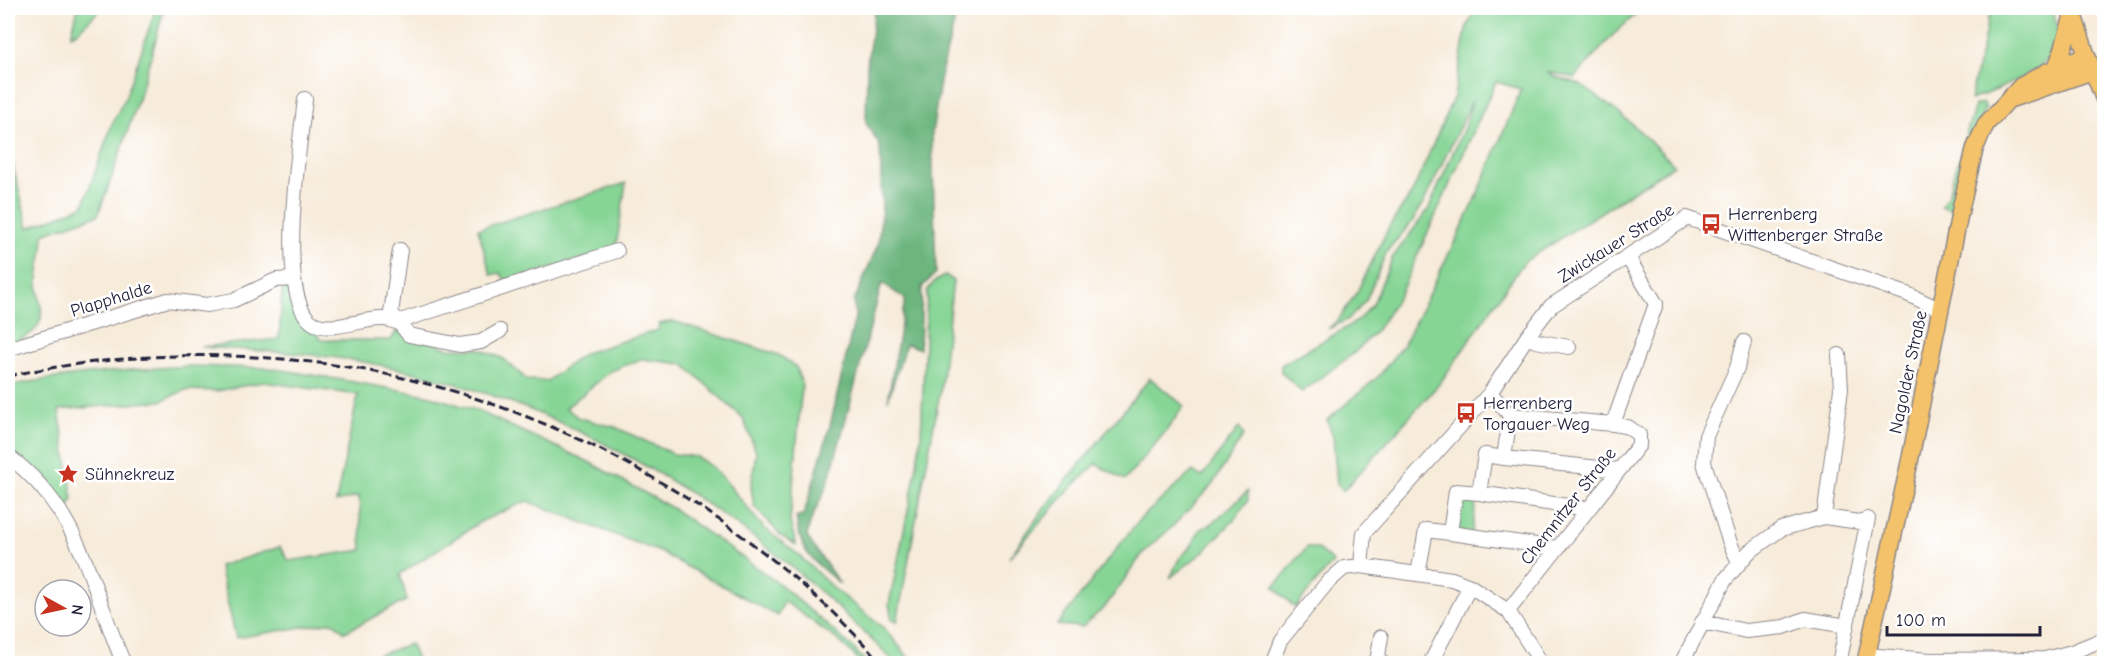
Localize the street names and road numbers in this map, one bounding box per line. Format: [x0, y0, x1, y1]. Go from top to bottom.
street label: Zwickauer Straße [1554, 199, 1678, 287]
street label: Plapphalde [68, 277, 154, 322]
street label: Nagolder Straße [1885, 309, 1932, 436]
street label: Chemnitzer Straße [1516, 443, 1621, 569]

